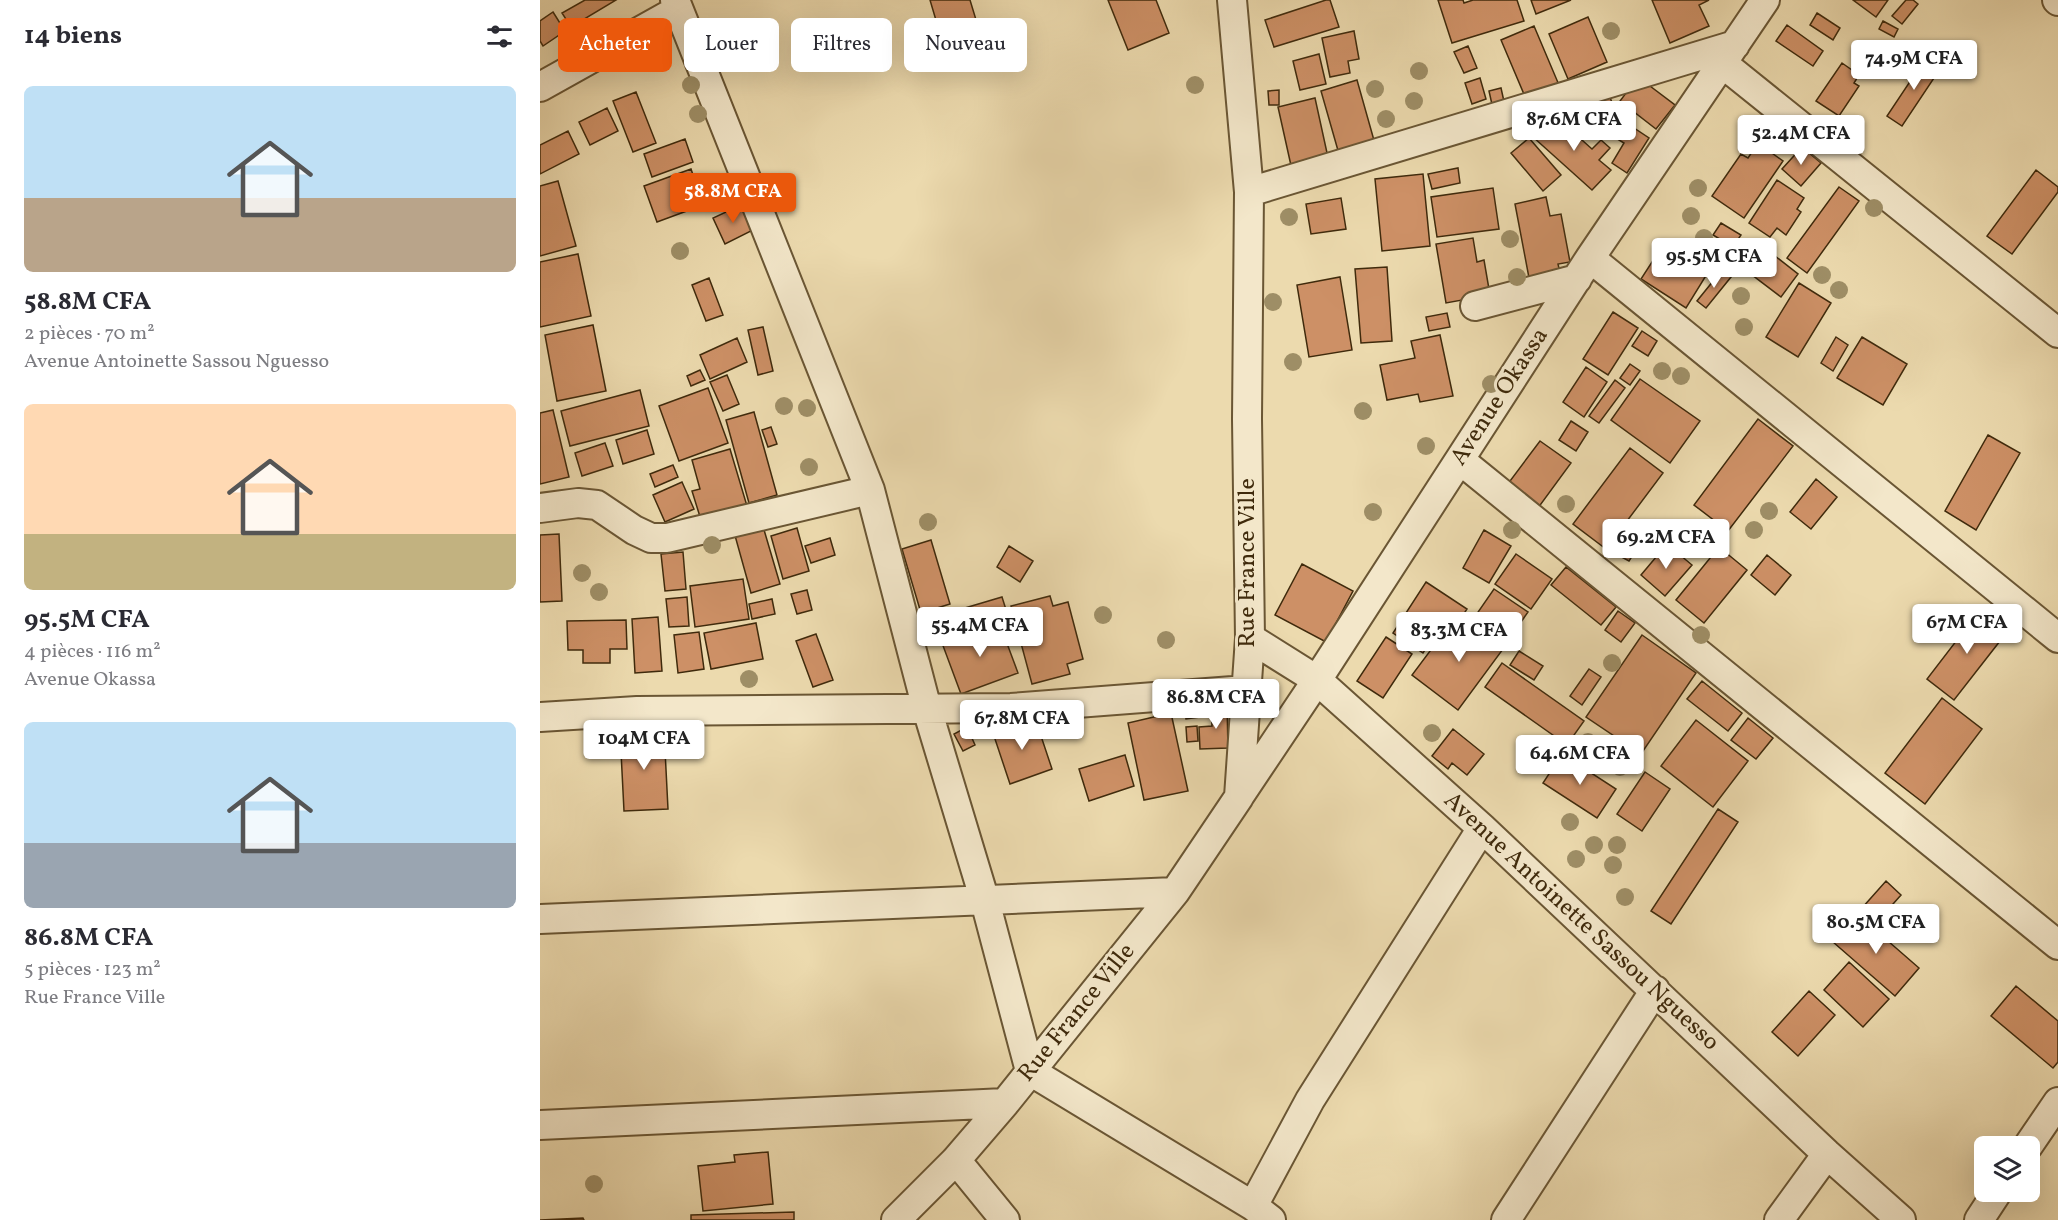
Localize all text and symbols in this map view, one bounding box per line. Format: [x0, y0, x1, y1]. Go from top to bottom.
text: 14 biens [24, 18, 122, 54]
chip: Acheter [558, 18, 672, 72]
chip: Louer [684, 18, 779, 72]
chip: Filtres [791, 18, 892, 72]
chip: Nouveau [904, 18, 1027, 72]
icon: filters [483, 20, 516, 53]
pin: 74.9M CFA [1845, 40, 1983, 91]
text: 74.9M CFA [1865, 45, 1963, 73]
pin: 87.6M CFA [1505, 101, 1643, 152]
text: 87.6M CFA [1526, 106, 1622, 134]
pin: 52.4M CFA [1732, 115, 1870, 166]
text: 52.4M CFA [1752, 120, 1850, 148]
icon: home [216, 125, 324, 233]
pin: 58.8M CFA [664, 173, 802, 224]
text: 58.8M CFA [684, 178, 782, 206]
pin: 95.5M CFA [1645, 238, 1783, 289]
text: 95.5M CFA [1666, 243, 1762, 271]
text: 58.8M CFA [24, 284, 151, 320]
text: 2 pièces · 70 m² [24, 320, 155, 348]
street label: Avenue Okassa [1443, 321, 1557, 473]
text: Avenue Antoinette Sassou Nguesso [24, 348, 329, 376]
icon: home [216, 443, 324, 551]
street label: Rue France Ville [1231, 478, 1265, 648]
pin: 69.2M CFA [1597, 519, 1735, 570]
text: 69.2M CFA [1616, 524, 1716, 552]
text: 95.5M CFA [24, 602, 150, 638]
pin: 67M CFA [1912, 604, 2022, 655]
pin: 55.4M CFA [911, 607, 1049, 658]
text: 67M CFA [1926, 609, 2008, 637]
text: 55.4M CFA [931, 612, 1029, 640]
pin: 83.3M CFA [1390, 612, 1528, 663]
text: 83.3M CFA [1410, 617, 1508, 645]
text: 4 pièces · 116 m² [24, 638, 161, 666]
text: Avenue Okassa [24, 666, 156, 694]
pin: 86.8M CFA [1147, 679, 1285, 730]
text: 86.8M CFA [1166, 684, 1266, 712]
pin: 67.8M CFA [953, 700, 1091, 751]
text: 67.8M CFA [974, 705, 1070, 733]
pin: 104M CFA [582, 720, 706, 771]
text: 104M CFA [597, 725, 691, 753]
pin: 64.6M CFA [1511, 735, 1649, 786]
text: 64.6M CFA [1530, 740, 1630, 768]
icon: home [216, 761, 324, 869]
street label: Avenue Antoinette Sassou Nguesso [1436, 785, 1726, 1059]
pin: 80.5M CFA [1807, 904, 1945, 955]
text: 80.5M CFA [1826, 909, 1926, 937]
text: 86.8M CFA [24, 920, 153, 956]
street label: Rue France Ville [1010, 936, 1144, 1090]
text: 5 pièces · 123 m² [24, 956, 161, 984]
text: Rue France Ville [24, 984, 165, 1012]
map controls [1974, 1136, 2040, 1202]
button: layers [1974, 1136, 2040, 1202]

